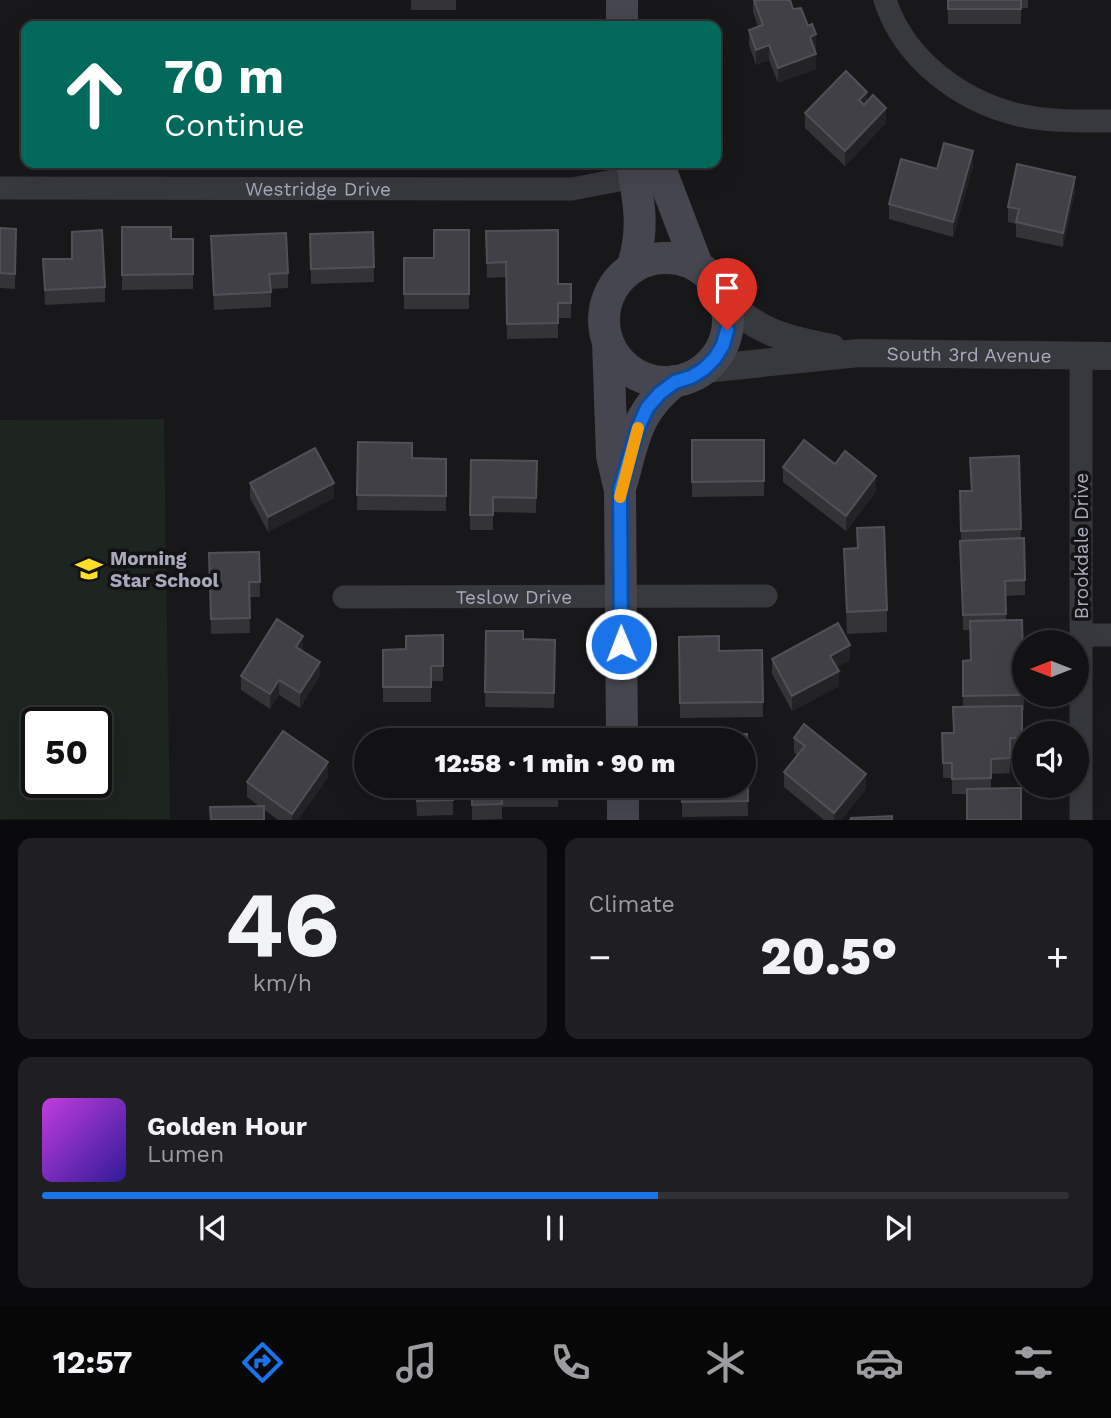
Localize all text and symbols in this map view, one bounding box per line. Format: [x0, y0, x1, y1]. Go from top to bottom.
text: 70 m [164, 47, 284, 105]
icon: ahead [49, 49, 140, 140]
text: Continue [164, 106, 305, 144]
street label: Westridge Drive [245, 177, 391, 201]
pin [697, 258, 757, 330]
icon: arrive [708, 269, 746, 307]
street label: South 3rd Avenue [887, 342, 1052, 367]
street label: Brookdale Drive [1070, 473, 1093, 619]
place label: Morning Star School [110, 547, 220, 592]
school or university icon: Morning Star School [74, 554, 104, 584]
street label: Teslow Drive [456, 585, 572, 609]
position arrow [584, 607, 658, 681]
north arrow [1012, 630, 1088, 707]
map controls [1012, 630, 1089, 798]
speed limit sign: 50 [21, 707, 112, 798]
button: sound [1012, 721, 1089, 798]
text: 12:58 · 1 min · 90 m [435, 748, 675, 778]
text: 46 [225, 871, 340, 978]
text: Climate [589, 891, 675, 918]
text: 20.5° [760, 926, 897, 987]
text: − [589, 935, 611, 979]
text: + [1046, 935, 1069, 979]
text: km/h [253, 970, 312, 997]
text: Golden Hour [147, 1111, 307, 1141]
text: Lumen [147, 1141, 224, 1168]
icon: previous [194, 1209, 232, 1247]
icon: pause [536, 1209, 574, 1247]
icon: next [879, 1209, 917, 1247]
icon: directions [238, 1338, 287, 1387]
icon: music [392, 1338, 441, 1387]
icon: phone [546, 1338, 595, 1387]
icon: climate [701, 1338, 750, 1387]
icon: car [855, 1338, 904, 1387]
icon: filters [1009, 1338, 1058, 1387]
text: 12:57 [53, 1343, 132, 1381]

